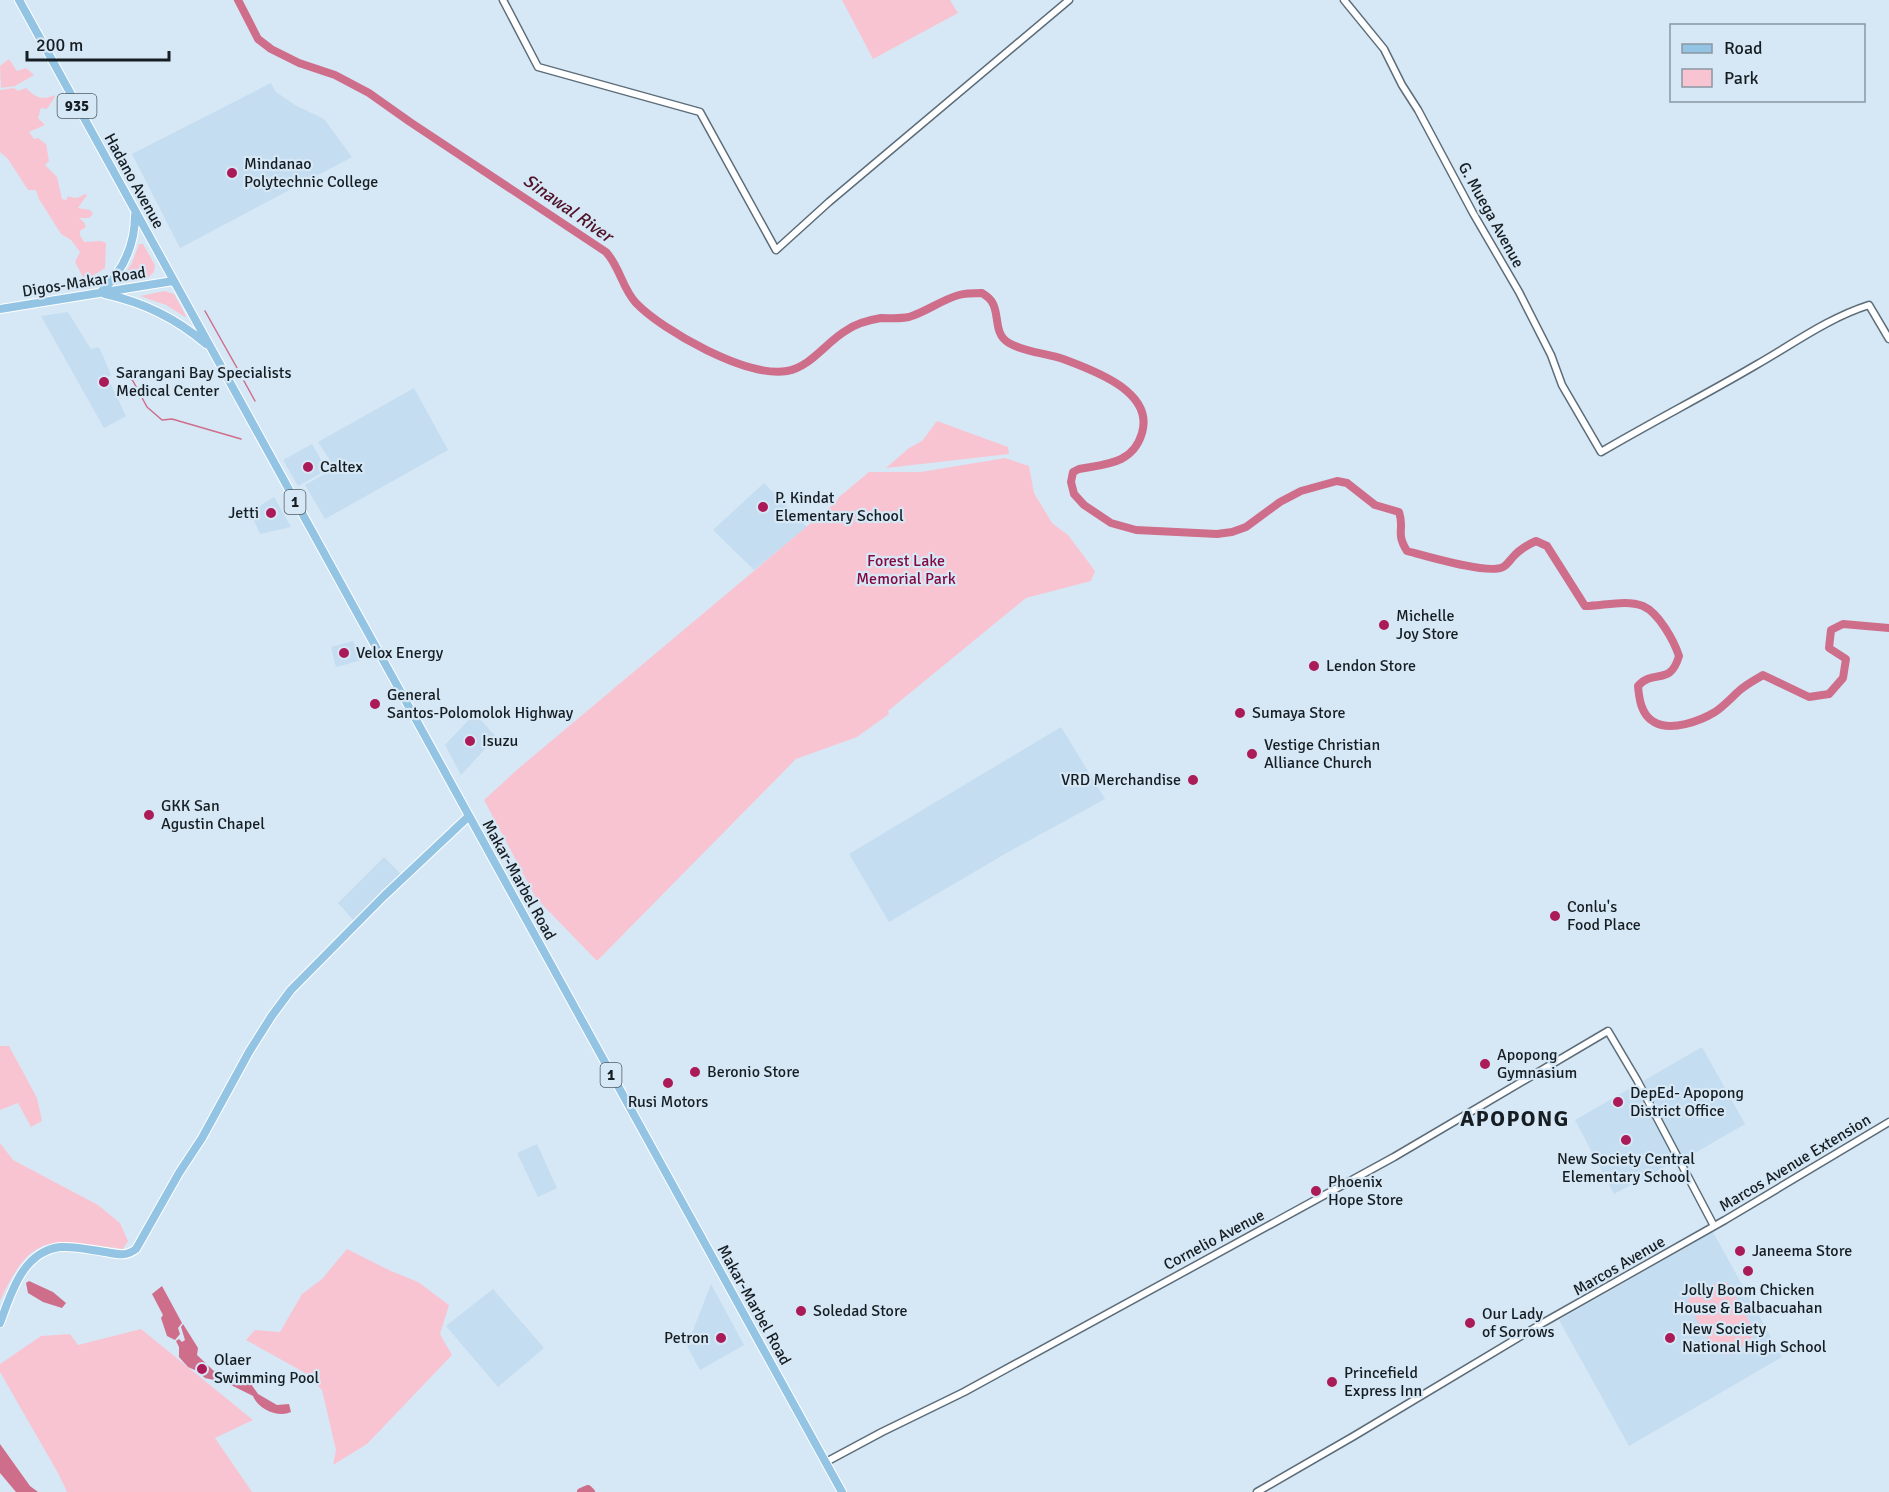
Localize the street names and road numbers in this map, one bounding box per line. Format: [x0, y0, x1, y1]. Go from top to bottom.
road number: 935 [58, 94, 97, 118]
street label: Hadano Avenue [100, 130, 168, 232]
street label: G. Muega Avenue [1454, 159, 1528, 271]
street label: Digos-Makar Road [21, 262, 147, 302]
road number: 1 [284, 490, 306, 514]
street label: Makar-Marbel Road [478, 816, 560, 944]
road number: 1 [600, 1063, 622, 1087]
street label: Marcos Avenue Extension [1715, 1110, 1875, 1216]
street label: Cornelio Avenue [1160, 1205, 1268, 1275]
street label: Marcos Avenue [1569, 1232, 1669, 1300]
street label: Makar-Marbel Road [713, 1241, 795, 1369]

